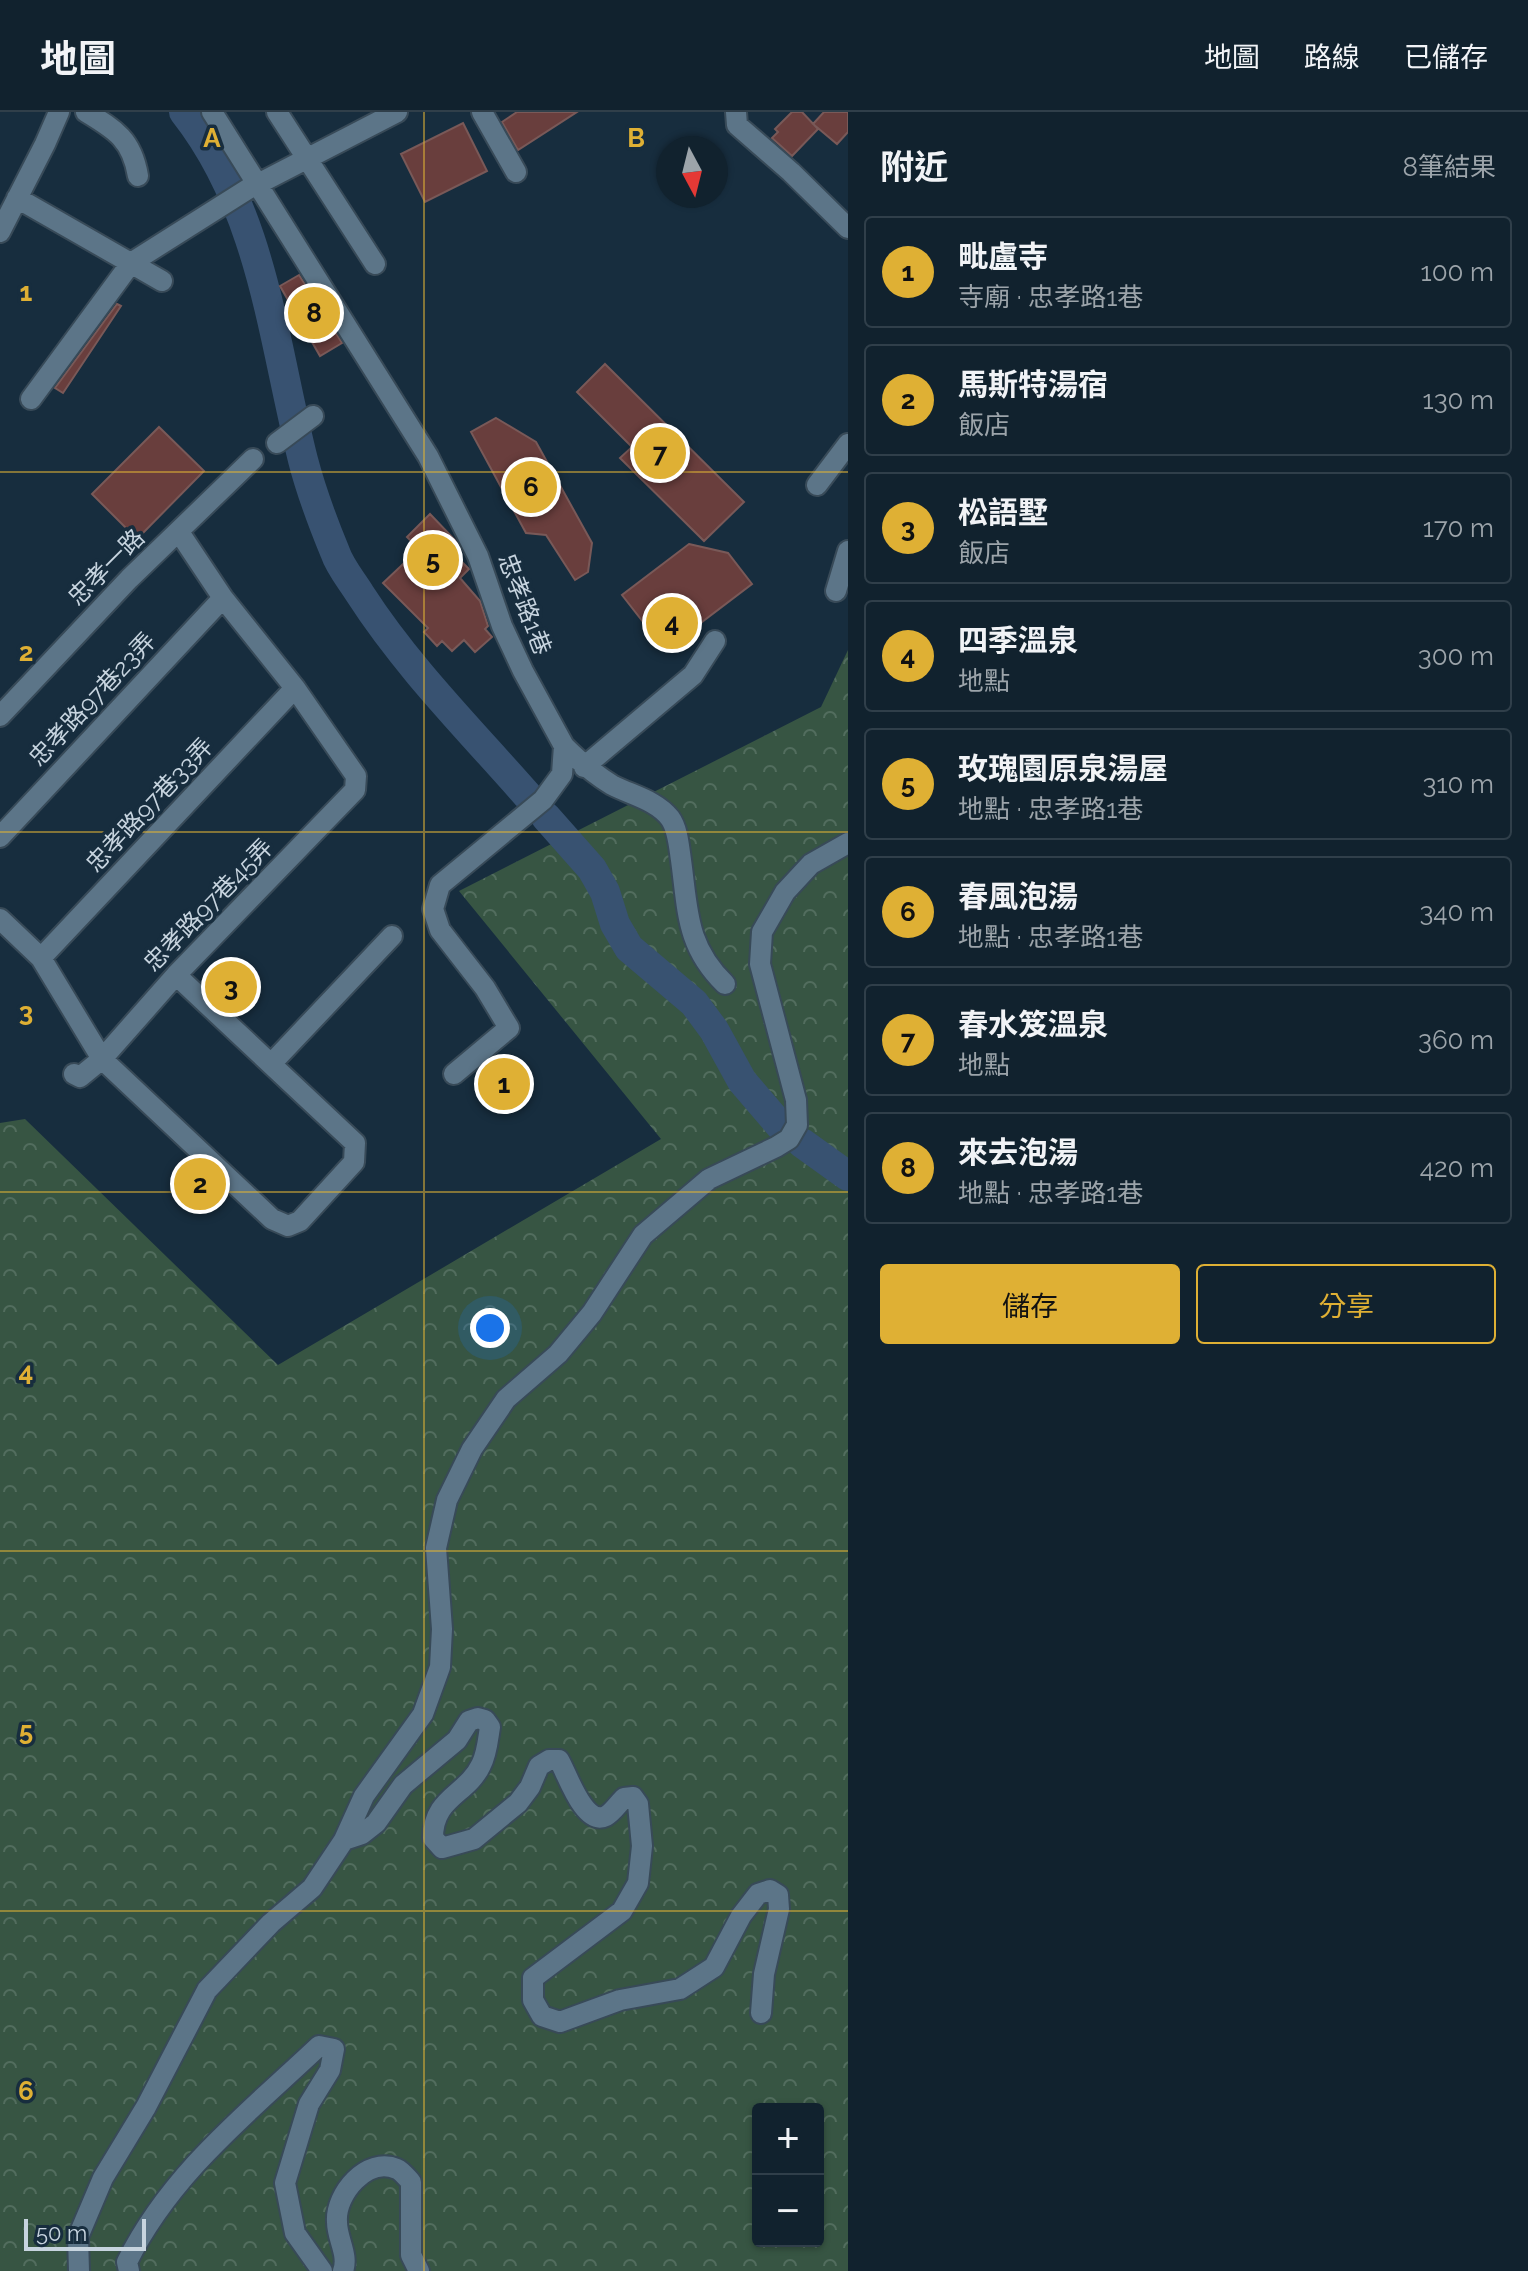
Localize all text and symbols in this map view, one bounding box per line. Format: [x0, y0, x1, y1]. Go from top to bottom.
text: 地圖 [40, 36, 116, 81]
text: 地圖 [1204, 41, 1260, 74]
text: 路線 [1304, 41, 1360, 74]
text: 已儲存 [1404, 41, 1488, 74]
text: A [203, 123, 221, 153]
text: B [627, 123, 645, 153]
north arrow [656, 136, 728, 208]
text: 附近 [880, 147, 948, 187]
text: 8筆結果 [1403, 152, 1496, 182]
text: 毗盧寺 [958, 239, 1048, 274]
text: 1 [902, 257, 914, 287]
text: 100 m [1421, 257, 1494, 287]
text: 1 [20, 277, 33, 307]
text: 寺廟 · 忠孝路1巷 [958, 282, 1143, 312]
pin: 8 [288, 283, 340, 343]
text: 馬斯特湯宿 [958, 367, 1108, 402]
text: 2 [901, 385, 915, 415]
text: 130 m [1423, 385, 1494, 415]
text: 飯店 [958, 410, 1010, 440]
pin: 7 [634, 423, 686, 483]
pin: 6 [505, 457, 557, 517]
text: 松語墅 [958, 495, 1048, 530]
text: 3 [901, 513, 915, 543]
text: 170 m [1423, 513, 1494, 543]
street label: 忠孝一路 [62, 523, 150, 611]
pin: 5 [407, 530, 459, 590]
text: 飯店 [958, 538, 1010, 568]
street label: 忠孝路1巷 [492, 549, 558, 659]
pin: 4 [646, 593, 698, 653]
text: 四季溫泉 [958, 623, 1078, 658]
street label: 忠孝路97巷23弄 [23, 626, 161, 772]
text: 4 [901, 641, 915, 671]
text: 300 m [1418, 641, 1494, 671]
text: 地點 [958, 666, 1010, 696]
street label: 忠孝路97巷33弄 [80, 732, 218, 878]
text: 玫瑰園原泉湯屋 [958, 751, 1168, 786]
text: 5 [901, 769, 915, 799]
text: 310 m [1423, 769, 1494, 799]
text: 地點 · 忠孝路1巷 [958, 794, 1143, 824]
street label: 忠孝路97巷45弄 [138, 833, 278, 977]
text: 春風泡湯 [958, 879, 1078, 914]
text: 6 [900, 897, 916, 927]
text: 340 m [1419, 897, 1494, 927]
text: 地點 · 忠孝路1巷 [958, 922, 1143, 952]
pin: 3 [205, 957, 257, 1017]
text: 3 [19, 997, 33, 1027]
text: 春水笈溫泉 [958, 1007, 1108, 1042]
text: 7 [901, 1025, 915, 1055]
text: 360 m [1418, 1025, 1494, 1055]
text: 地點 [958, 1050, 1010, 1080]
pin: 1 [478, 1054, 530, 1114]
text: 來去泡湯 [958, 1135, 1078, 1170]
text: 8 [900, 1153, 916, 1183]
text: 420 m [1420, 1153, 1494, 1183]
pin: 2 [174, 1154, 226, 1214]
text: 地點 · 忠孝路1巷 [958, 1178, 1143, 1208]
button: 儲存 [880, 1264, 1180, 1344]
button: 分享 [1196, 1264, 1496, 1344]
your location [470, 1308, 510, 1348]
text: 4 [19, 1357, 33, 1387]
text: 5 [19, 1716, 33, 1746]
text: 6 [18, 2076, 34, 2106]
map controls [752, 2103, 824, 2247]
button: + [752, 2103, 824, 2175]
button: − [752, 2175, 824, 2247]
scale bar [24, 2215, 146, 2251]
text: 50 m [36, 2220, 87, 2246]

